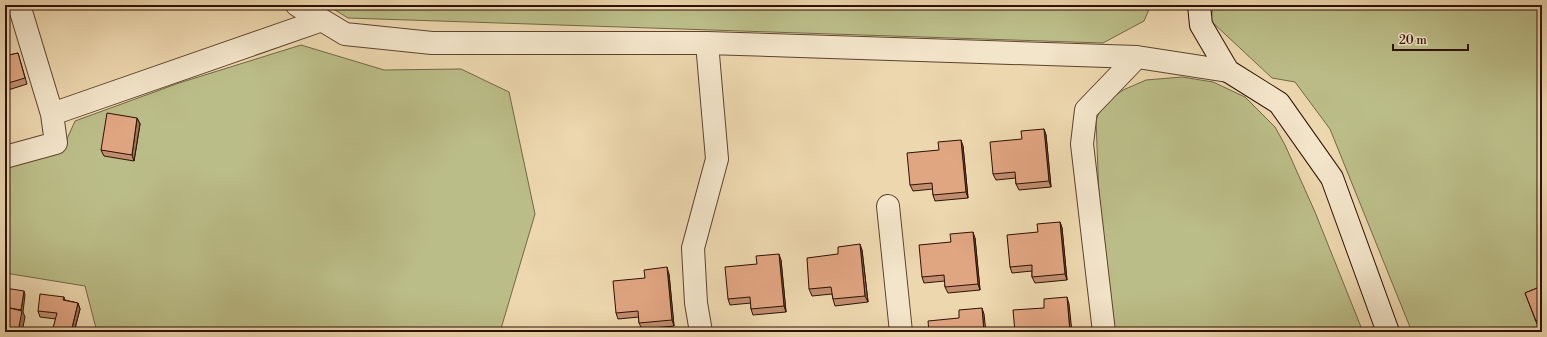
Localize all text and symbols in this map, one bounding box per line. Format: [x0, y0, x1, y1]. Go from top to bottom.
scale bar [1393, 26, 1468, 52]
text: 20 m [1399, 33, 1427, 48]

